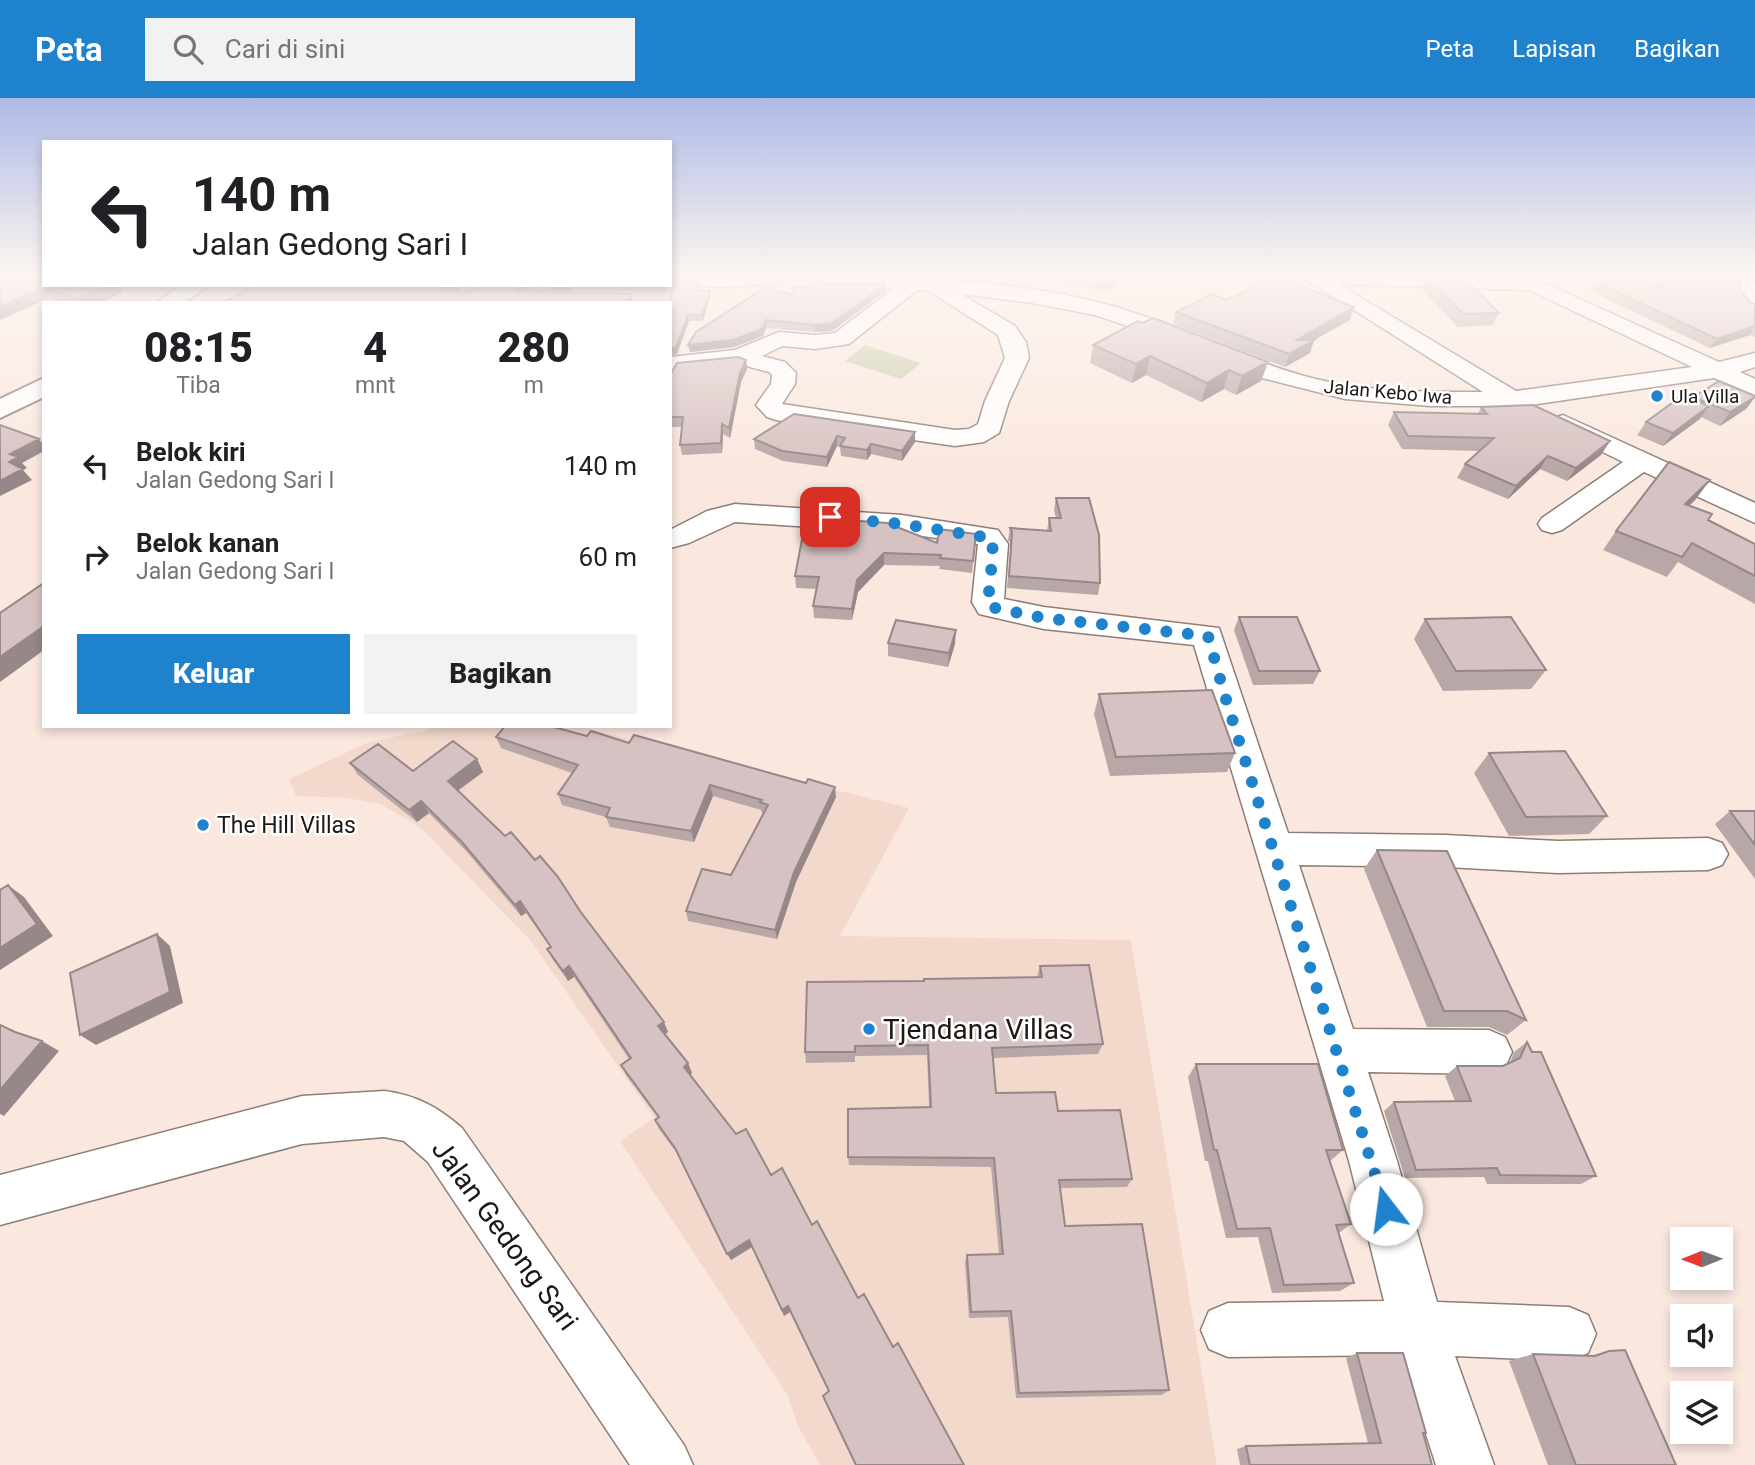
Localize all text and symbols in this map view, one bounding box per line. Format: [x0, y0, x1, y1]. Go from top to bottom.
search box [145, 18, 635, 81]
text: Peta [35, 30, 103, 69]
icon: search [169, 30, 207, 68]
text: Cari di sini [225, 34, 345, 64]
text: Peta [1426, 35, 1474, 63]
text: Lapisan [1512, 35, 1596, 63]
text: Bagikan [1634, 35, 1720, 63]
text: 140 m [192, 166, 331, 223]
icon: left [77, 168, 168, 259]
text: Jalan Gedong Sari I [192, 225, 468, 263]
text: 08:15 [144, 323, 253, 372]
text: 4 [363, 323, 387, 372]
text: 280 [497, 323, 570, 372]
text: Tiba [176, 372, 221, 399]
text: mnt [355, 372, 395, 399]
text: m [524, 372, 544, 399]
street label: Jalan Kebo Iwa [1323, 375, 1453, 409]
place label: Ula Villa [1671, 385, 1739, 408]
marker: Ula Villa [1649, 388, 1665, 404]
text: Belok kiri [136, 437, 246, 467]
icon: left [77, 447, 115, 485]
text: 140 m [564, 451, 637, 481]
text: Jalan Gedong Sari I [136, 467, 335, 494]
pin [800, 487, 860, 547]
icon: arrive [811, 498, 849, 536]
text: Belok kanan [136, 528, 279, 558]
icon: right [77, 538, 115, 576]
text: 60 m [579, 542, 637, 572]
text: Jalan Gedong Sari I [136, 558, 335, 585]
button: Keluar [77, 634, 350, 714]
button: Bagikan [364, 634, 637, 714]
place label: The Hill Villas [217, 812, 356, 839]
marker: The Hill Villas [195, 817, 211, 833]
place label: Tjendana Villas [883, 1013, 1073, 1046]
marker: Tjendana Villas [861, 1021, 877, 1037]
street label: Jalan Gedong Sari [425, 1133, 585, 1337]
position arrow [1349, 1172, 1423, 1246]
north arrow [1670, 1227, 1732, 1290]
map controls [1670, 1227, 1733, 1444]
button: sound [1670, 1304, 1733, 1367]
button: layers [1670, 1381, 1733, 1444]

